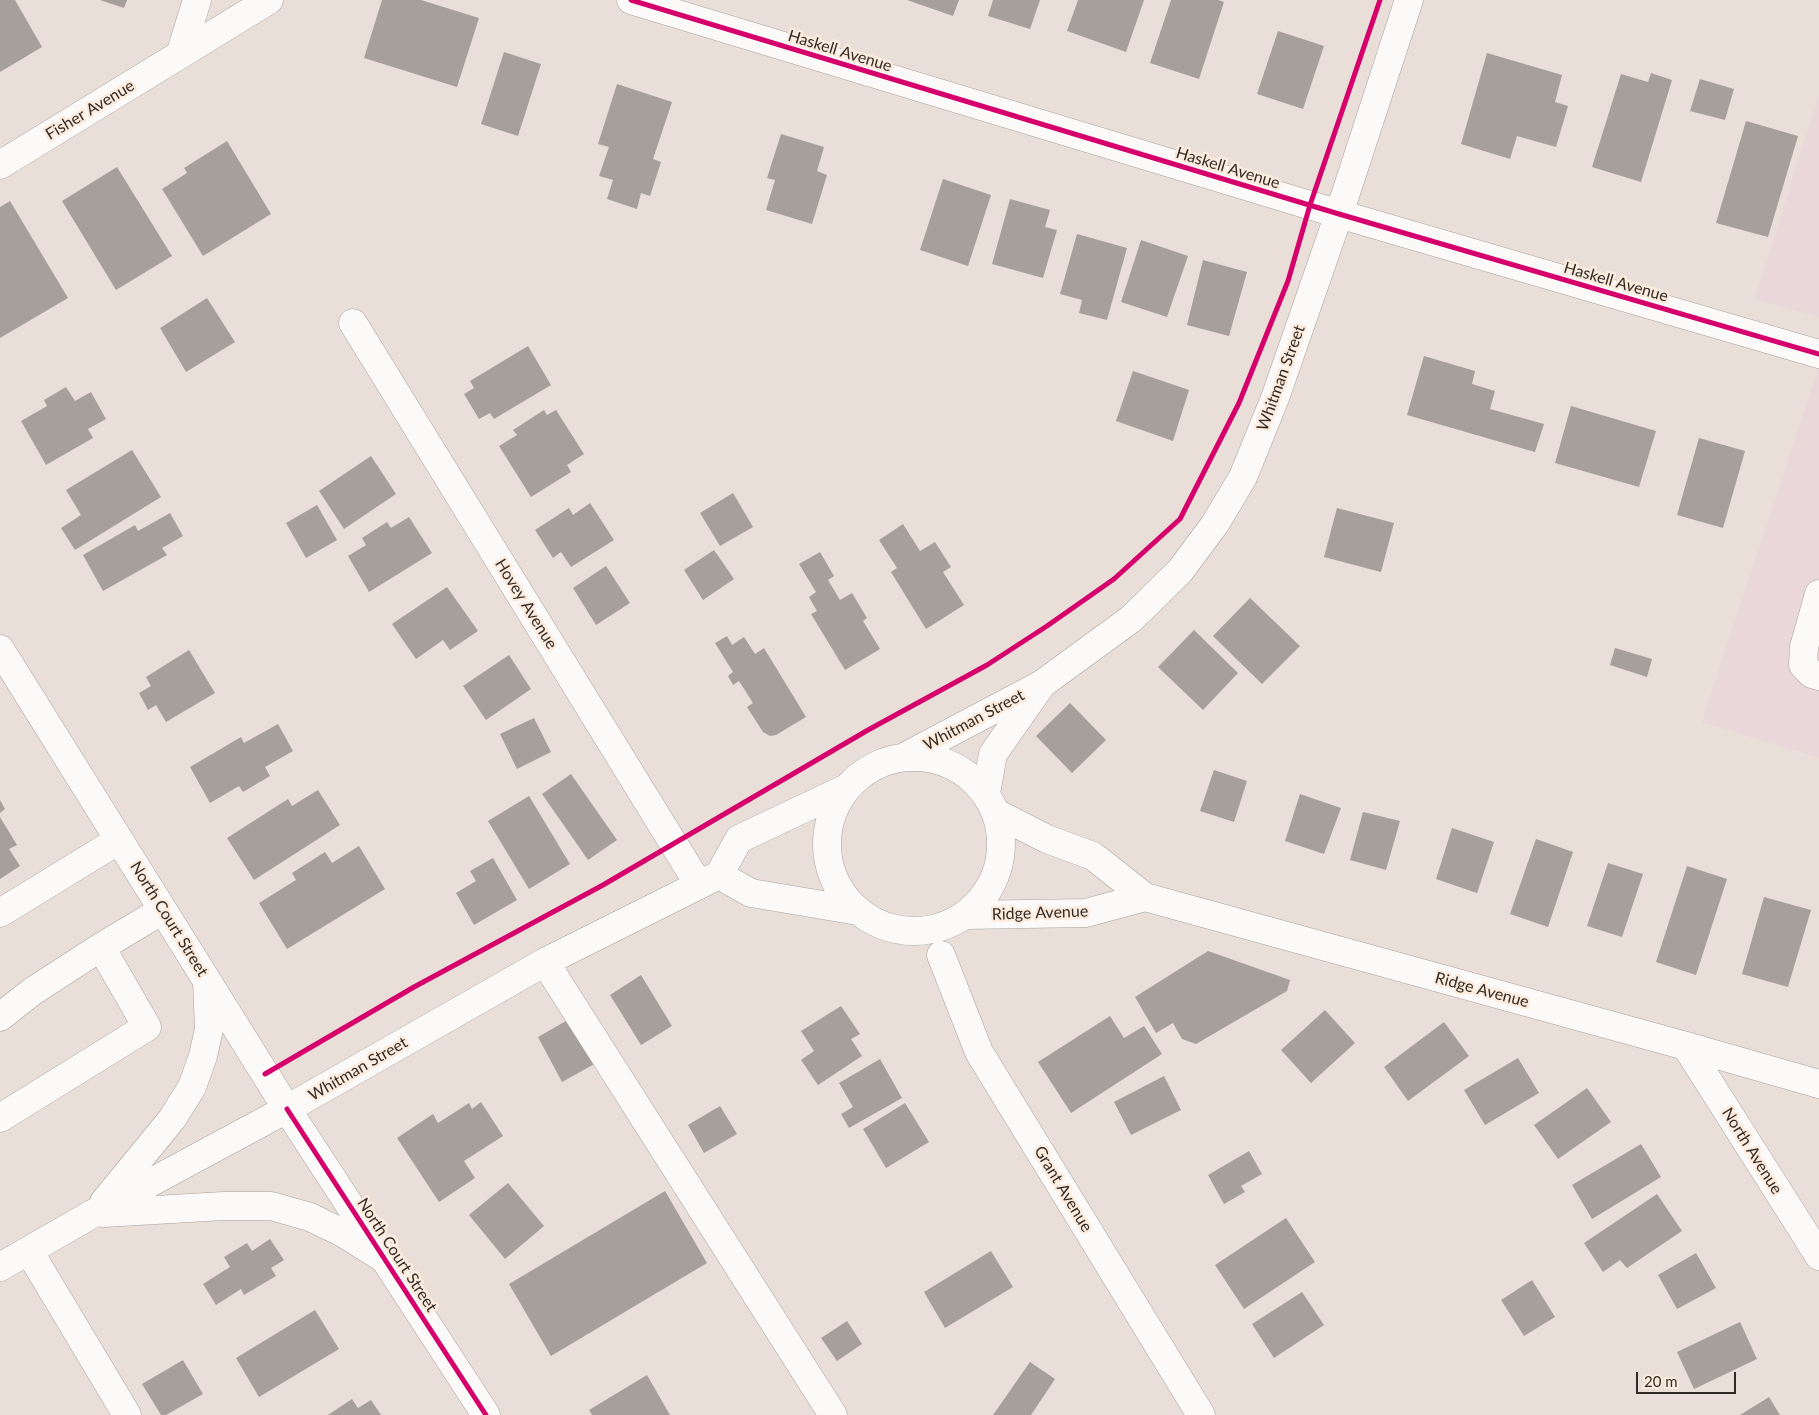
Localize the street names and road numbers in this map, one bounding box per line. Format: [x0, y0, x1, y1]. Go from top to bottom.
street label: Haskell Avenue [786, 26, 894, 76]
street label: Fisher Avenue [42, 76, 138, 144]
street label: Haskell Avenue [1174, 143, 1282, 193]
street label: Haskell Avenue [1562, 258, 1670, 306]
street label: Whitman Street [1253, 322, 1309, 434]
street label: Hovey Avenue [491, 555, 561, 653]
street label: Whitman Street [920, 685, 1028, 755]
street label: North Court Street [126, 858, 212, 980]
street label: Ridge Avenue [991, 902, 1089, 924]
street label: Ridge Avenue [1433, 968, 1531, 1012]
street label: Whitman Street [305, 1033, 411, 1105]
street label: North Avenue [1718, 1104, 1786, 1198]
street label: Grant Avenue [1030, 1143, 1096, 1235]
street label: North Court Street [353, 1194, 441, 1316]

